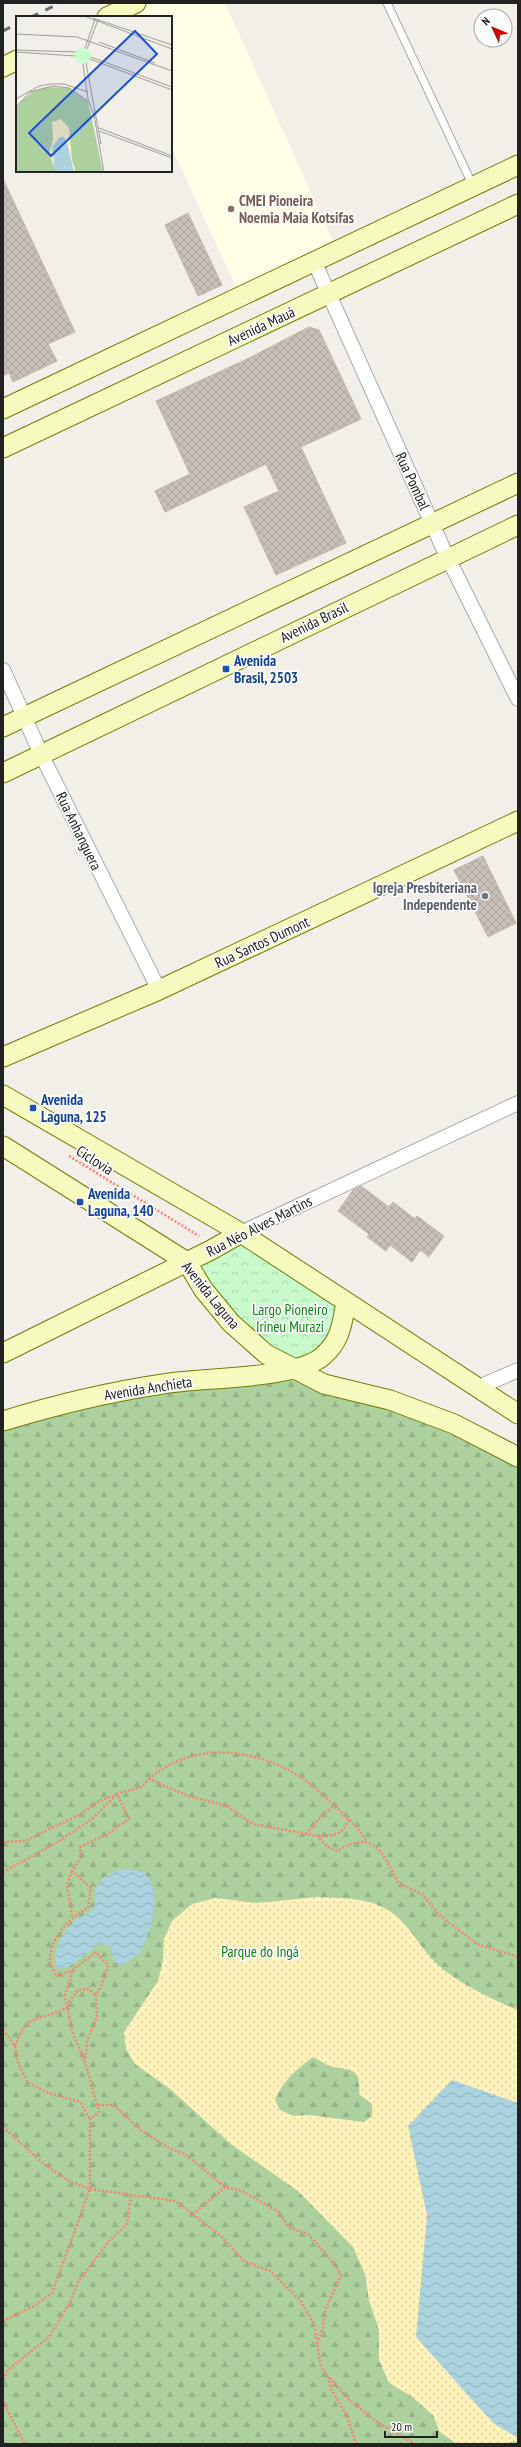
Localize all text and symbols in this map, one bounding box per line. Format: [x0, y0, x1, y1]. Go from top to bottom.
north arrow [473, 8, 513, 48]
text: N [479, 14, 493, 28]
inset map [16, 16, 172, 172]
place label: CMEI Pioneira Noemia Maia Kotsifas [239, 191, 354, 227]
marker: CMEI Pioneira Noemia Maia Kotsifas [226, 204, 236, 214]
street label: Avenida Mauá [224, 302, 298, 350]
street label: Rua Pombal [391, 449, 435, 513]
street label: Avenida Brasil [277, 597, 351, 647]
place label: Avenida Brasil, 2503 [233, 651, 298, 687]
marker: Avenida Brasil, 2503 [221, 664, 231, 674]
street label: Rua Anhanguera [52, 789, 106, 873]
place label: Igreja Presbiteriana Independente [373, 878, 477, 914]
marker: Igreja Presbiteriana Independente [480, 891, 490, 901]
street label: Rua Santos Dumont [212, 912, 312, 972]
place label: Avenida Laguna, 125 [40, 1090, 107, 1126]
marker: Avenida Laguna, 125 [28, 1103, 38, 1113]
street label: Ciclovia [73, 1141, 117, 1179]
place label: Avenida Laguna, 140 [87, 1184, 154, 1220]
street label: Rua Néo Alves Martins [203, 1191, 315, 1261]
marker: Avenida Laguna, 140 [75, 1197, 85, 1207]
street label: Avenida Laguna [178, 1257, 244, 1333]
park label: Largo Pioneiro Irineu Murazi [252, 1300, 328, 1336]
street label: Avenida Anchieta [103, 1372, 193, 1404]
park label: Parque do Ingá [221, 1942, 299, 1961]
scale bar [385, 2413, 437, 2439]
text: 20 m [391, 2419, 412, 2434]

